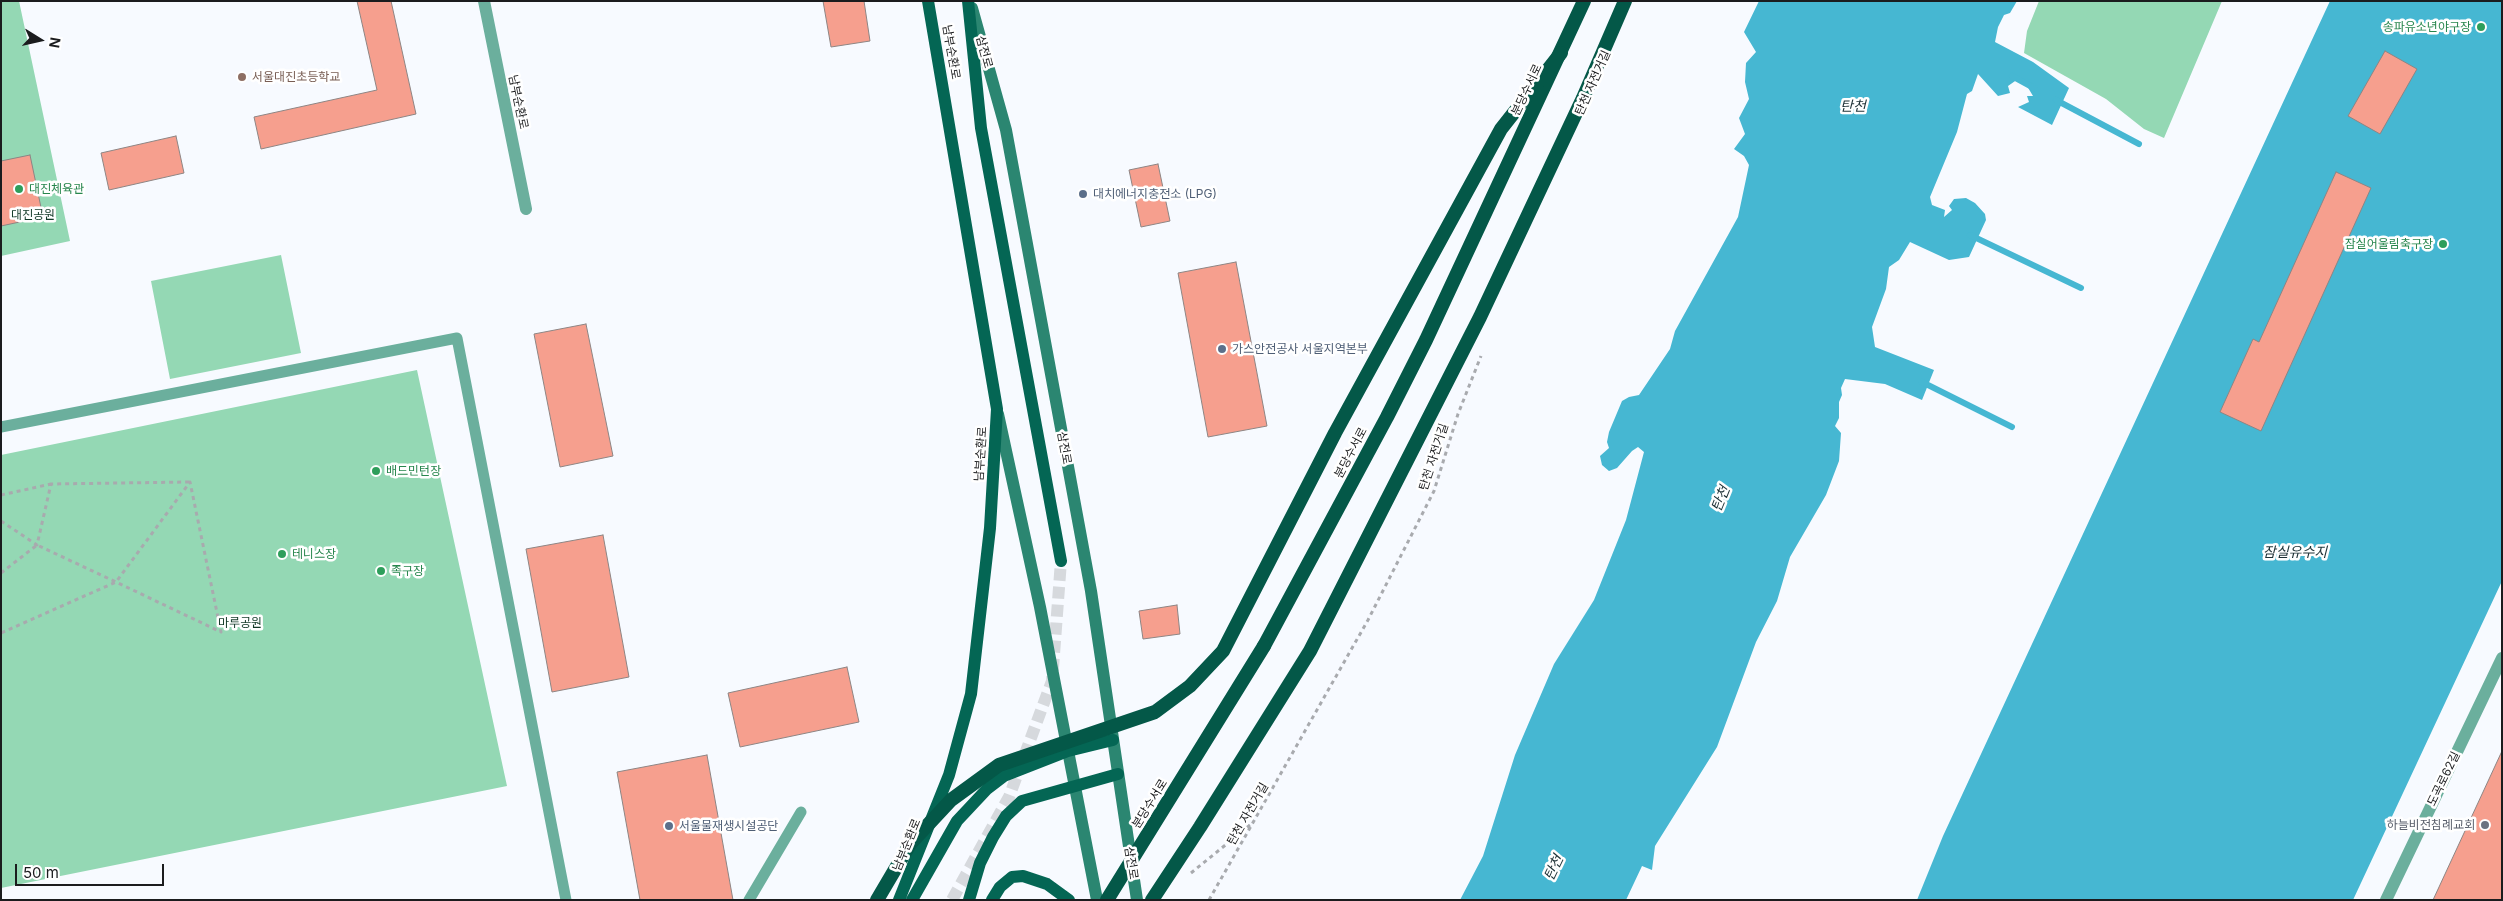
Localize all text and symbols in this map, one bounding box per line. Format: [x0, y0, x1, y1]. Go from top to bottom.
north arrow [15, 15, 65, 65]
place label: 송파유소년야구장 [2383, 20, 2471, 34]
marker: 송파유소년야구장 [2475, 21, 2487, 33]
street label: 남부순환로 [939, 24, 963, 80]
street label: 삼전로 [973, 34, 995, 70]
text: N [46, 36, 65, 49]
street label: 탄천 자전거길 [1572, 48, 1614, 118]
street label: 분당수서로 [1509, 62, 1545, 118]
place label: 서울대진초등학교 [252, 70, 340, 84]
marker: 서울대진초등학교 [236, 71, 248, 83]
street label: 남부순환로 [505, 74, 531, 130]
water label: 탄천 [1840, 99, 1866, 115]
place label: 대진체육관 [29, 182, 84, 196]
marker: 대진체육관 [13, 183, 25, 195]
place label: 대치에너지충전소 (LPG) [1093, 187, 1217, 201]
marker: 대치에너지충전소 (LPG) [1077, 188, 1089, 200]
park label: 대진공원 [11, 208, 55, 222]
place label: 잠실어울림축구장 [2345, 237, 2433, 251]
marker: 잠실어울림축구장 [2437, 238, 2449, 250]
place label: 가스안전공사 서울지역본부 [1232, 342, 1368, 356]
marker: 가스안전공사 서울지역본부 [1216, 343, 1228, 355]
street label: 탄천 자전거길 [1416, 422, 1452, 492]
street label: 분당수서로 [1332, 425, 1370, 481]
street label: 남부순환로 [972, 426, 990, 482]
street label: 삼전로 [1054, 430, 1074, 466]
place label: 배드민턴장 [386, 464, 441, 478]
marker: 배드민턴장 [370, 465, 382, 477]
water label: 탄천 [1708, 484, 1734, 514]
water label: 잠실유수지 [2263, 545, 2327, 561]
place label: 테니스장 [292, 547, 336, 561]
marker: 테니스장 [276, 548, 288, 560]
place label: 족구장 [391, 564, 424, 578]
marker: 족구장 [375, 565, 387, 577]
park label: 마루공원 [218, 616, 262, 630]
street label: 도곡로62길 [2425, 749, 2463, 809]
street label: 분당수서로 [1129, 777, 1171, 831]
street label: 탄천 자전거길 [1224, 780, 1272, 848]
street label: 남부순환로 [890, 817, 924, 873]
place label: 하늘비전침례교회 [2387, 818, 2475, 832]
place label: 서울물재생시설공단 [679, 819, 778, 833]
marker: 하늘비전침례교회 [2479, 819, 2491, 831]
marker: 서울물재생시설공단 [663, 820, 675, 832]
street label: 삼전로 [1121, 846, 1141, 880]
water label: 탄천 [1541, 853, 1567, 883]
scale bar [18, 854, 166, 886]
text: 50 m [23, 863, 59, 882]

